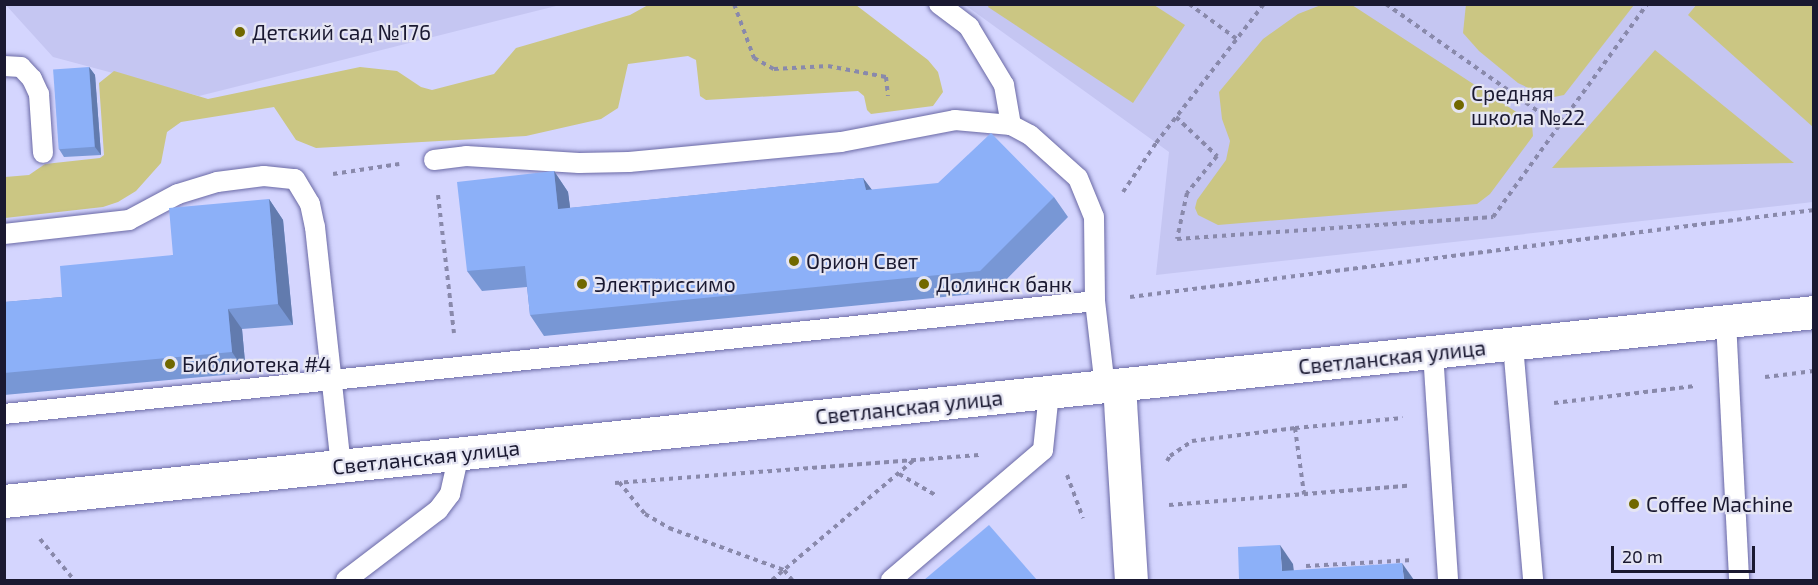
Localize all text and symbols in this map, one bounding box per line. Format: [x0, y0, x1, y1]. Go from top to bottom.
place label: Детский сад №176 [252, 19, 431, 45]
marker: Детский сад №176 [233, 25, 247, 39]
place label: Средняя школа №22 [1471, 80, 1585, 130]
marker: Средняя школа №22 [1452, 98, 1466, 112]
place label: Орион Свет [806, 248, 918, 274]
marker: Орион Свет [787, 254, 801, 268]
place label: Электриссимо [594, 271, 736, 297]
place label: Долинск банк [936, 271, 1072, 297]
marker: Электриссимо [575, 277, 589, 291]
marker: Долинск банк [917, 277, 931, 291]
street label: Светланская улица [1297, 335, 1487, 379]
place label: Библиотека #4 [182, 351, 331, 377]
marker: Библиотека #4 [163, 357, 177, 371]
street label: Светланская улица [814, 385, 1004, 429]
street label: Светланская улица [331, 435, 521, 479]
place label: Coffee Machine [1646, 491, 1793, 517]
marker: Coffee Machine [1627, 497, 1641, 511]
scale bar [1614, 534, 1758, 572]
text: 20 m [1622, 545, 1663, 567]

